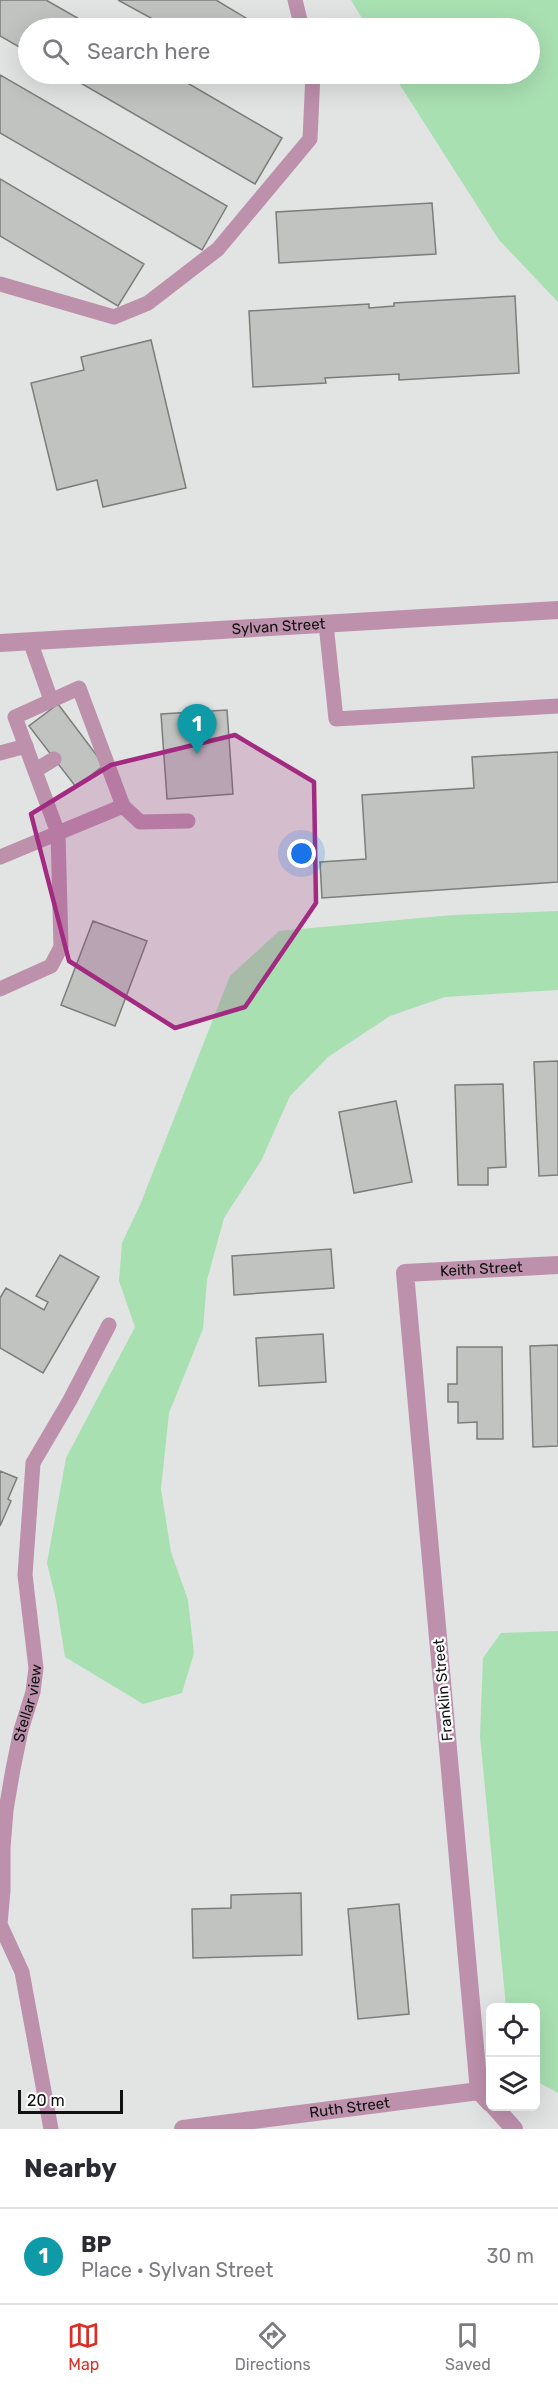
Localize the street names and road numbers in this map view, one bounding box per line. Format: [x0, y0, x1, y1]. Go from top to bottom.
street label: Sylvan Street [231, 615, 326, 638]
street label: Keith Street [439, 1258, 523, 1280]
street label: Franklin Street [430, 1638, 456, 1742]
street label: Stellar view [10, 1663, 45, 1744]
street label: Ruth Street [308, 2094, 391, 2122]

